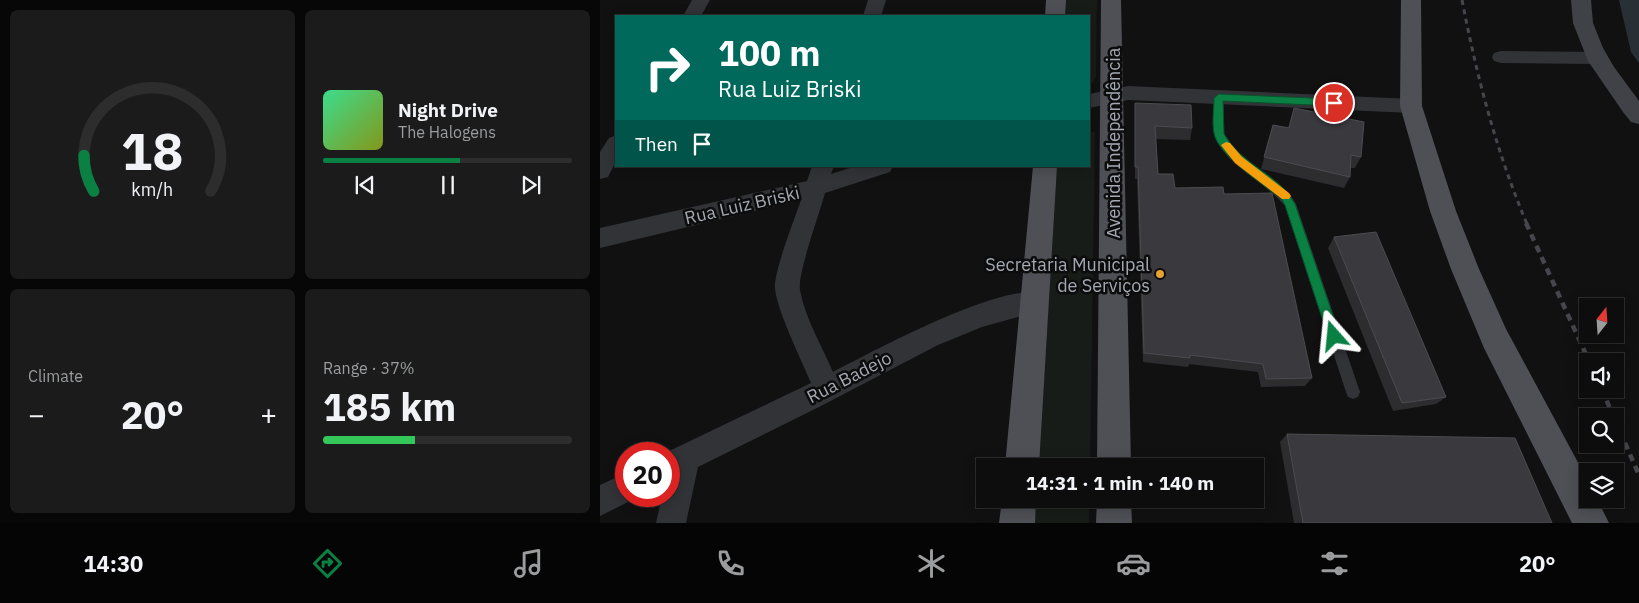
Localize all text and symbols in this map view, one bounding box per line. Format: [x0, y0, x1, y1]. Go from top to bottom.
text: 100 m [718, 30, 821, 76]
icon: right [635, 35, 700, 100]
street label: Avenida Independência [1102, 47, 1125, 238]
text: Rua Luiz Briski [718, 74, 861, 103]
pin [1313, 82, 1355, 124]
icon: arrive [1320, 89, 1348, 117]
text: Night Drive [398, 98, 498, 122]
text: 18 [121, 117, 184, 184]
text: The Halogens [398, 122, 496, 142]
icon: arrive [688, 130, 716, 158]
text: Then [635, 132, 678, 156]
icon: previous [351, 171, 379, 199]
icon: pause [434, 171, 462, 199]
icon: next [517, 171, 545, 199]
text: km/h [132, 178, 174, 201]
street label: Rua Luiz Briski [682, 181, 802, 229]
place label: Secretaria Municipal de Serviços [985, 253, 1150, 297]
marker: Secretaria Municipal de Serviços [1154, 268, 1166, 280]
north arrow [1579, 298, 1624, 342]
map controls [1579, 298, 1624, 508]
position arrow [1307, 309, 1359, 361]
street label: Rua Badejo [803, 346, 895, 408]
button: sound [1579, 353, 1624, 398]
text: Range · 37% [323, 358, 415, 378]
text: Climate [28, 366, 83, 386]
text: 185 km [323, 382, 456, 431]
text: 20° [121, 390, 184, 439]
text: − [28, 396, 45, 433]
text: + [260, 396, 277, 433]
button: search [1579, 408, 1624, 453]
speed limit sign: 20 [615, 442, 680, 507]
button: layers [1579, 463, 1624, 508]
text: 14:31 · 1 min · 140 m [1026, 471, 1214, 495]
icon: directions [310, 546, 345, 581]
icon: music [511, 546, 546, 581]
icon: phone [713, 546, 748, 581]
icon: climate [914, 546, 949, 581]
icon: car [1116, 546, 1151, 581]
icon: filters [1317, 546, 1352, 581]
text: 14:30 [83, 549, 143, 578]
text: 20° [1519, 549, 1556, 578]

